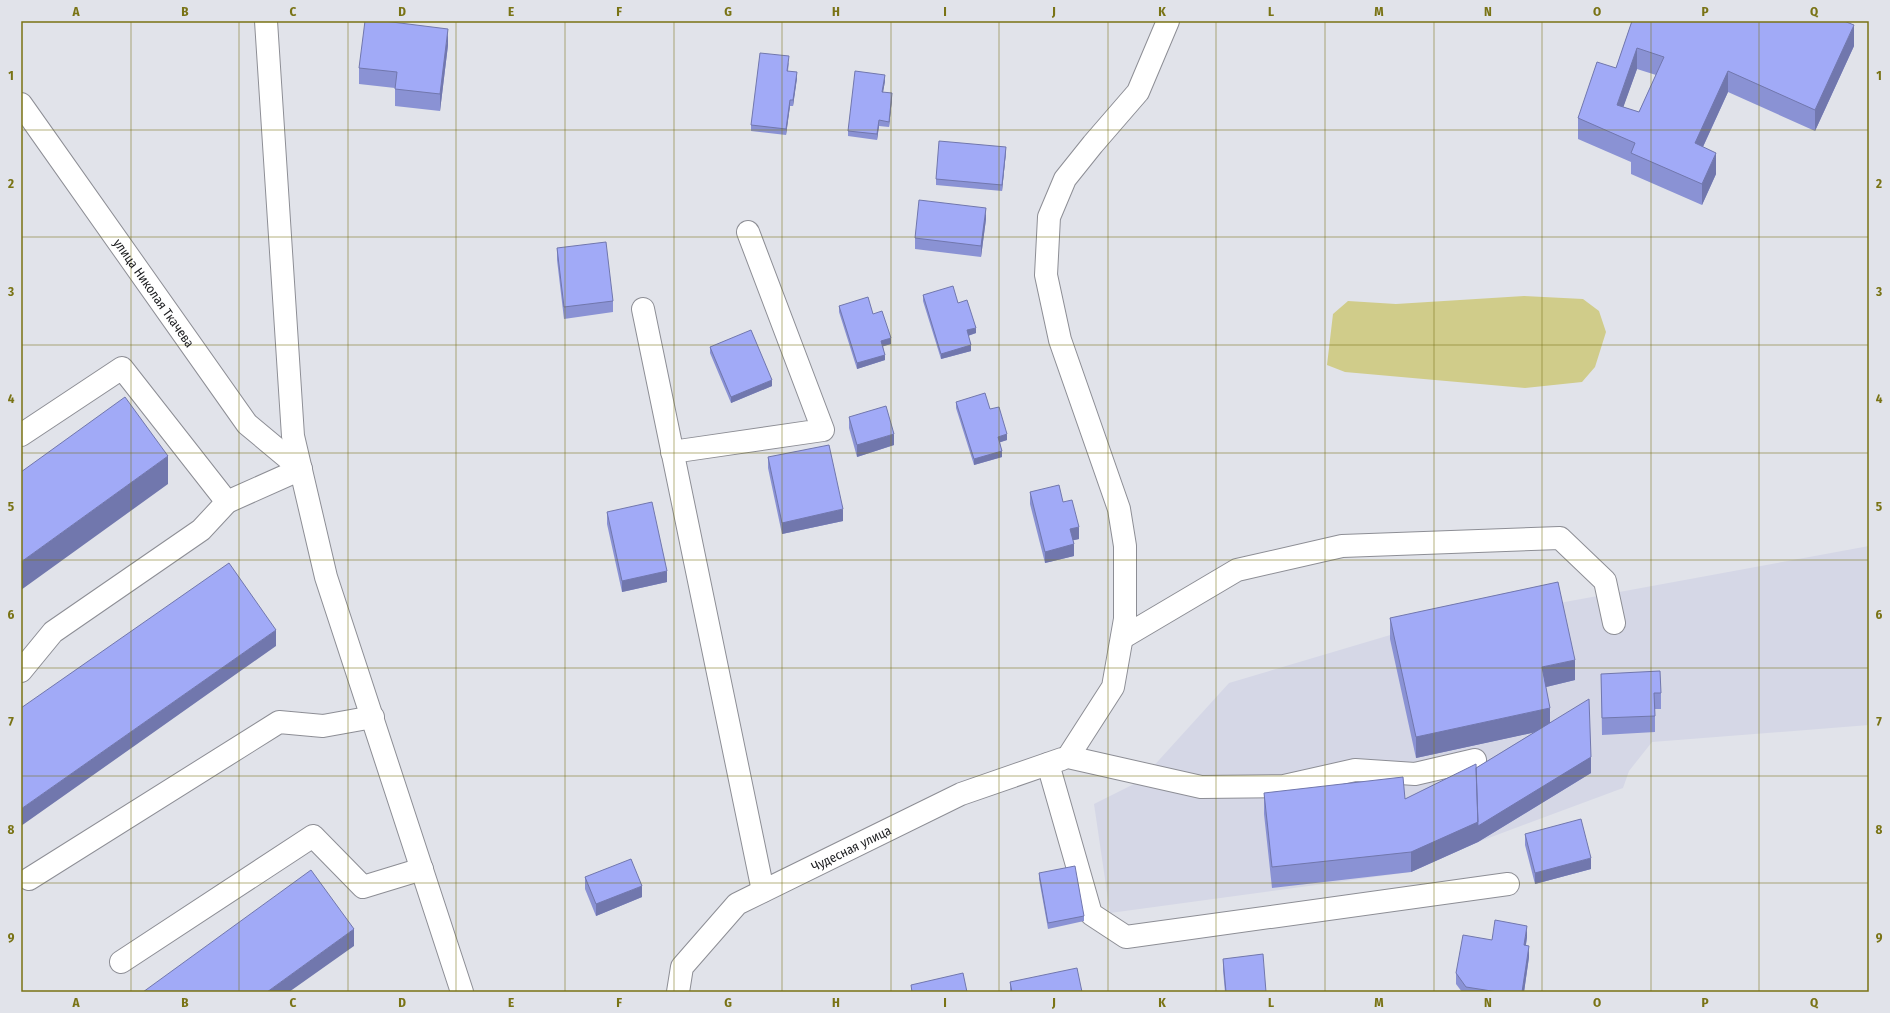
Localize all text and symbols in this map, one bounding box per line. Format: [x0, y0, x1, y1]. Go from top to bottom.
text: A [71, 4, 80, 19]
text: B [181, 4, 189, 19]
text: C [290, 4, 297, 19]
text: D [398, 4, 406, 19]
text: E [508, 4, 514, 19]
text: F [616, 4, 622, 19]
text: G [724, 4, 732, 19]
text: H [832, 4, 840, 19]
text: I [943, 4, 947, 19]
text: J [1051, 4, 1056, 19]
text: K [1158, 4, 1166, 19]
text: L [1268, 4, 1274, 19]
text: M [1374, 4, 1384, 19]
text: N [1484, 4, 1492, 19]
text: O [1593, 4, 1601, 19]
text: P [1701, 4, 1709, 19]
text: Q [1810, 4, 1819, 19]
text: 1 [8, 68, 14, 83]
text: 1 [1876, 68, 1882, 83]
text: 2 [7, 176, 14, 191]
text: 2 [1875, 176, 1882, 191]
street label: улица Николая Ткачева [111, 236, 198, 350]
text: 3 [7, 284, 14, 299]
text: 3 [1875, 284, 1882, 299]
text: 4 [8, 391, 15, 406]
text: 4 [1876, 391, 1883, 406]
text: 5 [8, 499, 14, 514]
text: 5 [1876, 499, 1882, 514]
text: 6 [8, 607, 15, 622]
text: 6 [1876, 607, 1883, 622]
text: 7 [8, 714, 14, 729]
text: 7 [1876, 714, 1882, 729]
text: 8 [8, 822, 15, 837]
street label: Чудесная улица [809, 822, 893, 874]
text: 8 [1876, 822, 1883, 837]
text: 9 [8, 930, 15, 945]
text: 9 [1876, 930, 1883, 945]
text: A [71, 995, 80, 1010]
text: B [181, 995, 189, 1010]
text: C [290, 995, 297, 1010]
text: D [398, 995, 406, 1010]
text: E [508, 995, 514, 1010]
text: F [616, 995, 622, 1010]
text: G [724, 995, 732, 1010]
text: H [832, 995, 840, 1010]
text: I [943, 995, 947, 1010]
text: J [1051, 995, 1056, 1010]
text: K [1158, 995, 1166, 1010]
text: L [1268, 995, 1274, 1010]
text: M [1374, 995, 1384, 1010]
text: N [1484, 995, 1492, 1010]
text: O [1593, 995, 1601, 1010]
text: P [1701, 995, 1709, 1010]
text: Q [1810, 995, 1819, 1010]

